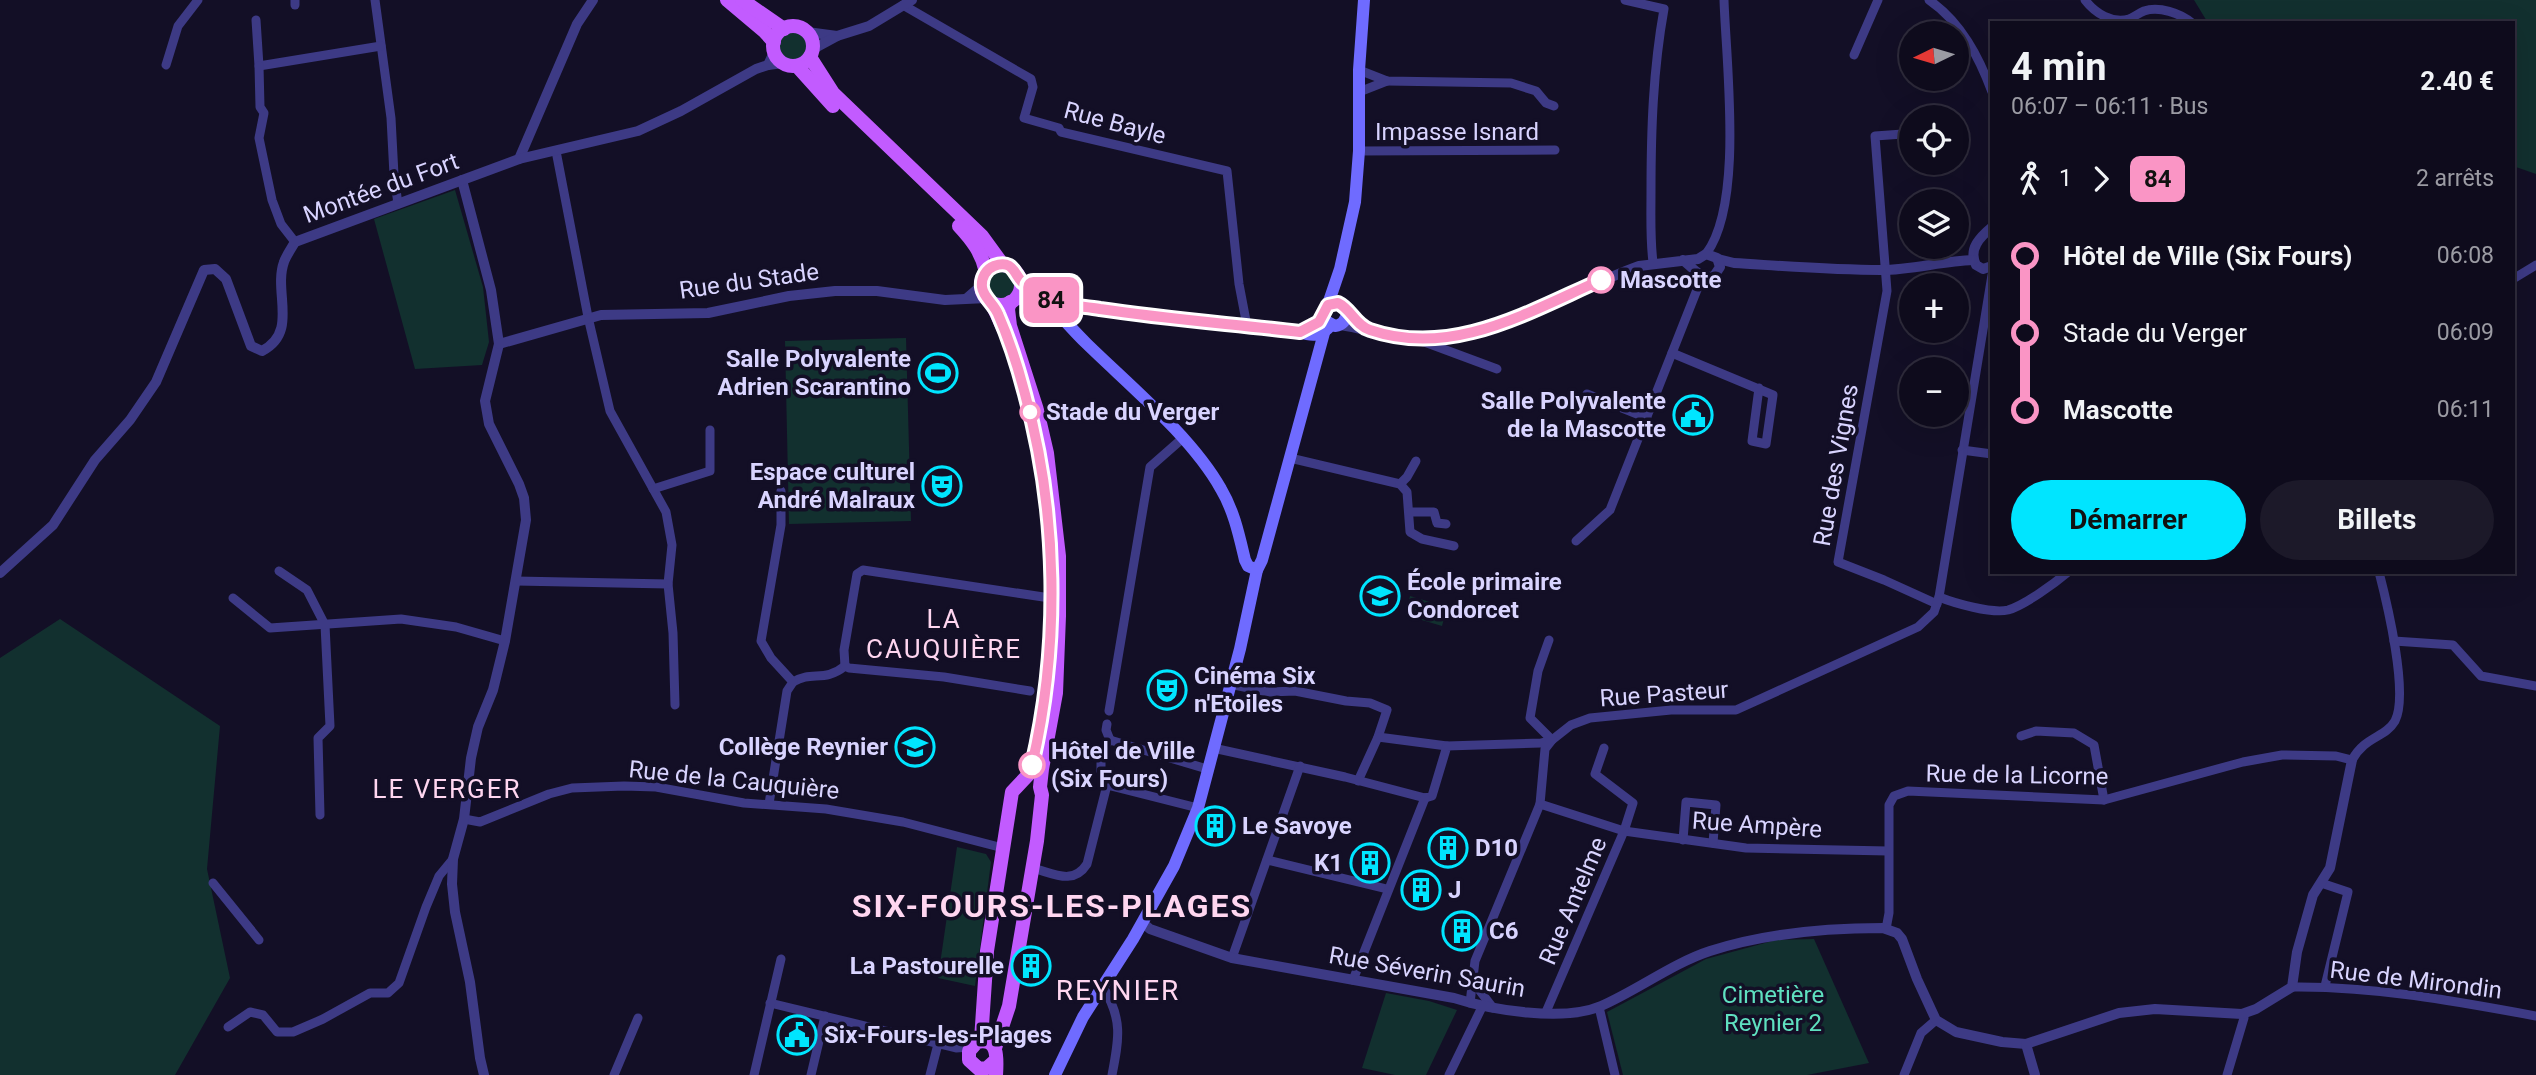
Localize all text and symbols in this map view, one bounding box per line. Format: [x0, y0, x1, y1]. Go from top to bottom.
north arrow [1899, 21, 1969, 91]
map controls [1899, 21, 1969, 427]
text: 4 min [2011, 45, 2107, 89]
text: 2.40 € [2420, 66, 2494, 96]
text: 06:07 – 06:11 · Bus [2011, 93, 2208, 120]
street label: Rue Bayle [1061, 96, 1169, 150]
button: locate [1899, 105, 1969, 175]
street label: Impasse Isnard [1375, 118, 1539, 146]
street label: Montée du Fort [300, 147, 463, 229]
icon: walk [2011, 160, 2049, 198]
icon: forward [2082, 160, 2120, 198]
text: 1 [2059, 165, 2072, 192]
text: 84 [2144, 165, 2171, 193]
text: 2 arrêts [2416, 165, 2494, 192]
button: layers [1899, 189, 1969, 259]
text: Hôtel de Ville (Six Fours) [2063, 241, 2352, 271]
text: 06:08 [2437, 242, 2494, 269]
street label: Rue du Stade [677, 257, 821, 305]
place label: Mascotte [1620, 266, 1721, 294]
marker: Mascotte [1588, 267, 1614, 293]
button: + [1899, 273, 1969, 343]
line badge: 84 [1020, 277, 1082, 323]
text: 84 [1037, 286, 1065, 314]
text: Stade du Verger [2063, 318, 2247, 348]
text: 06:09 [2437, 319, 2494, 346]
place label: Salle Polyvalente Adrien Scarantino [718, 345, 911, 401]
sports icon: Salle Polyvalente Adrien Scarantino [917, 352, 959, 394]
button: − [1899, 357, 1969, 427]
street label: Rue des Vignes [1808, 382, 1864, 548]
place label: Salle Polyvalente de la Mascotte [1481, 387, 1666, 443]
public building icon: Salle Polyvalente de la Mascotte [1672, 394, 1714, 436]
text: Mascotte [2063, 395, 2173, 425]
text: 06:11 [2437, 396, 2494, 423]
place label: Stade du Verger [1046, 398, 1219, 426]
marker: Stade du Verger [1020, 402, 1040, 422]
place label: Espace culturel André Malraux [750, 458, 916, 514]
theatre icon: Espace culturel André Malraux [921, 465, 963, 507]
button: Démarrer [2011, 480, 2246, 560]
button: Billets [2260, 480, 2494, 560]
place label: École primaire Condorcet [1407, 568, 1562, 624]
school or university icon: École primaire Condorcet [1359, 575, 1401, 617]
district label: LA CAUQUIÈRE [866, 604, 1022, 664]
place label: Cinéma Six n'Etoiles [1194, 662, 1316, 718]
theatre icon: Cinéma Six n'Etoiles [1146, 669, 1188, 711]
street label: Rue Pasteur [1599, 676, 1729, 712]
school or university icon: Collège Reynier [894, 726, 936, 768]
place label: Collège Reynier [719, 733, 888, 761]
place label: Hôtel de Ville (Six Fours) [1051, 737, 1195, 793]
marker: Hôtel de Ville (Six Fours) [1019, 752, 1045, 778]
street label: Rue de la Cauquière [627, 755, 841, 805]
street label: Rue de la Licorne [1925, 759, 2109, 791]
district label: LE VERGER [372, 774, 522, 804]
building icon: Le Savoye [1194, 805, 1236, 847]
street label: Rue Ampère [1691, 806, 1823, 844]
place label: Le Savoye [1242, 812, 1352, 840]
building icon: D10 [1427, 827, 1469, 869]
street label: Rue Antelme [1534, 833, 1612, 969]
place label: D10 [1475, 834, 1518, 862]
building icon: K1 [1349, 842, 1391, 884]
place label: K1 [1314, 849, 1343, 877]
building icon: J [1400, 869, 1442, 911]
place label: J [1448, 876, 1461, 904]
district label: SIX-FOURS-LES-PLAGES [852, 887, 1252, 925]
building icon: C6 [1441, 910, 1483, 952]
place label: C6 [1489, 917, 1518, 945]
street label: Rue Séverin Saurin [1327, 941, 1527, 1003]
building icon: La Pastourelle [1010, 945, 1052, 987]
place label: La Pastourelle [850, 952, 1004, 980]
street label: Rue de Mirondin [2328, 956, 2504, 1004]
district label: REYNIER [1056, 974, 1180, 1007]
park label: Cimetière Reynier 2 [1722, 981, 1824, 1037]
public building icon: Six-Fours-les-Plages [776, 1014, 818, 1056]
place label: Six-Fours-les-Plages [824, 1021, 1052, 1049]

